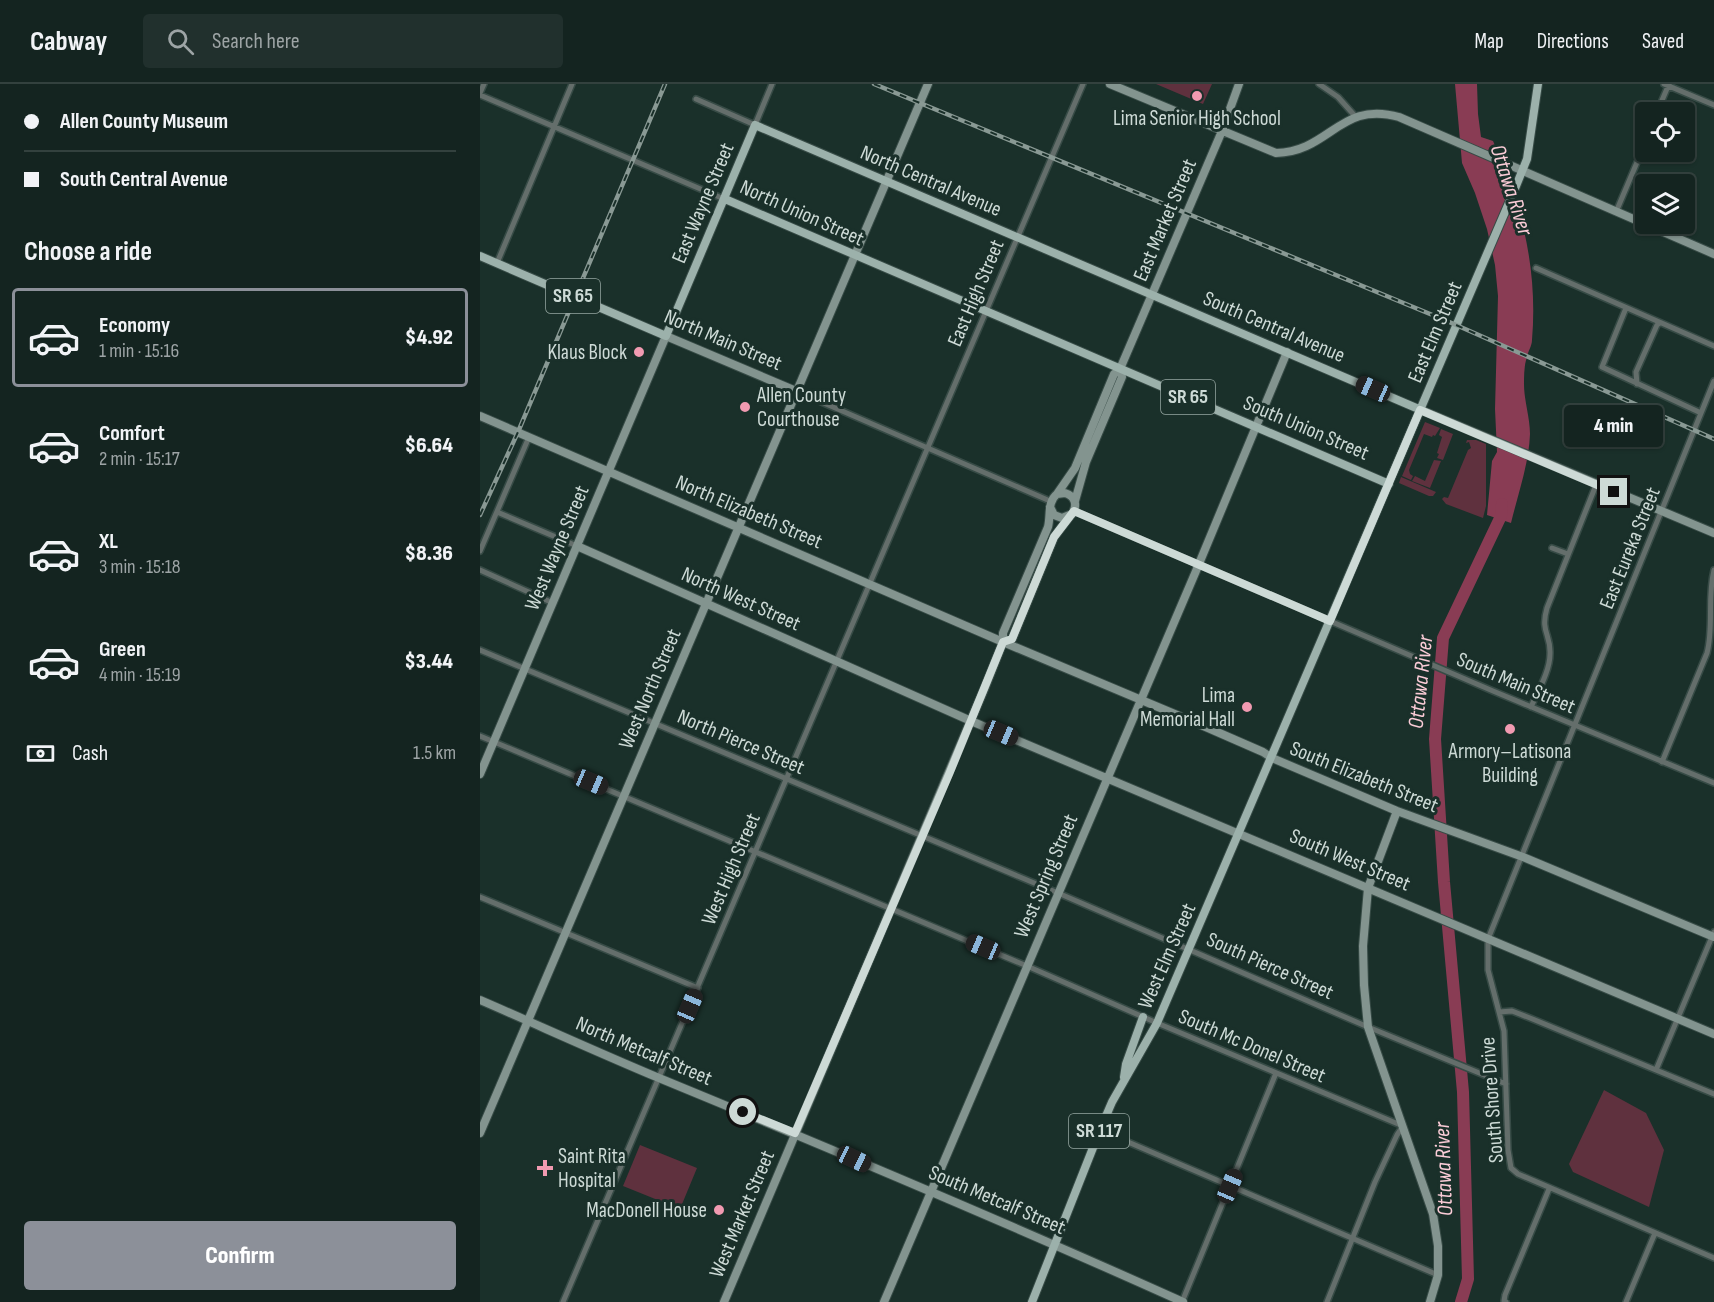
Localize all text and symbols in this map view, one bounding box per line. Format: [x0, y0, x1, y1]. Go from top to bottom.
search box [143, 14, 563, 68]
text: Cabway [30, 25, 107, 58]
icon: search [164, 25, 197, 58]
text: Search here [212, 28, 300, 55]
text: Map [1474, 29, 1504, 54]
text: Directions [1537, 29, 1609, 54]
text: Saved [1642, 29, 1684, 54]
marker: Lima Senior High School [1190, 89, 1204, 103]
map controls [1635, 102, 1695, 234]
button: locate [1635, 102, 1695, 162]
place label: Lima Senior High School [1113, 106, 1281, 131]
text: Allen County Museum [60, 108, 228, 135]
street label: East Wayne Street [666, 139, 740, 267]
street label: North Central Avenue [857, 140, 1005, 222]
water label: Ottawa River [1484, 141, 1539, 240]
street label: East Market Street [1128, 155, 1202, 285]
text: South Central Avenue [60, 166, 228, 193]
button: layers [1635, 174, 1695, 234]
street label: North Union Street [736, 175, 868, 251]
text: Choose a ride [24, 236, 152, 268]
street label: East High Street [942, 236, 1010, 350]
street label: East Elm Street [1403, 278, 1467, 386]
road number: SR 65 [546, 279, 600, 313]
street label: South Central Avenue [1199, 286, 1349, 368]
street label: North Main Street [660, 304, 786, 376]
icon: car [27, 311, 81, 365]
text: Economy [99, 312, 170, 339]
text: $4.92 [405, 324, 453, 351]
text: 1 min · 15:16 [99, 339, 179, 363]
place label: Klaus Block [547, 340, 627, 365]
marker: Klaus Block [632, 345, 646, 359]
car [1353, 373, 1393, 405]
road number: SR 65 [1161, 380, 1215, 414]
place label: Allen County Courthouse [756, 383, 846, 432]
street label: South Union Street [1240, 390, 1372, 466]
marker: Allen County Courthouse [738, 400, 752, 414]
callout: 4 min [1564, 405, 1664, 447]
text: 4 min [1594, 414, 1633, 438]
icon: car [27, 419, 81, 473]
text: Comfort [99, 420, 165, 447]
text: $6.64 [405, 432, 453, 459]
text: 2 min · 15:17 [99, 447, 180, 471]
street label: North Elizabeth Street [672, 470, 826, 554]
route end [1600, 478, 1627, 505]
street label: West Wayne Street [519, 482, 595, 614]
street label: East Eureka Street [1594, 483, 1666, 613]
icon: car [27, 527, 81, 581]
text: XL [99, 528, 118, 555]
text: $8.36 [405, 540, 453, 567]
text: 3 min · 15:18 [99, 555, 181, 579]
street label: North West Street [678, 562, 804, 636]
street label: West North Street [614, 625, 686, 753]
water label: Ottawa River [1403, 633, 1439, 730]
icon: car [27, 635, 81, 689]
text: Green [99, 636, 146, 663]
street label: South Main Street [1453, 647, 1579, 719]
text: $3.44 [404, 648, 453, 675]
text: 4 min · 15:19 [99, 663, 181, 687]
place label: Lima Memorial Hall [1140, 683, 1235, 732]
marker: Lima Memorial Hall [1240, 700, 1254, 714]
street label: North Pierce Street [674, 704, 808, 780]
car [981, 718, 1021, 748]
marker: Armory–Latisona Building [1503, 722, 1517, 736]
street label: South Elizabeth Street [1286, 736, 1442, 818]
icon: cash [24, 737, 57, 770]
place label: Armory–Latisona Building [1448, 739, 1571, 788]
text: Cash [72, 740, 108, 767]
text: 1.5 km [413, 741, 456, 765]
car [571, 767, 611, 797]
street label: West High Street [696, 810, 766, 928]
street label: West Spring Street [1009, 811, 1083, 941]
street label: South West Street [1286, 823, 1414, 897]
street label: West Elm Street [1133, 899, 1201, 1013]
street label: South Pierce Street [1203, 927, 1337, 1005]
car [963, 932, 1003, 962]
car [675, 986, 705, 1026]
street label: South Mc Donel Street [1175, 1004, 1329, 1088]
street label: North Metcalf Street [572, 1011, 716, 1091]
street label: South Shore Drive [1475, 1036, 1509, 1164]
route start [729, 1098, 756, 1125]
road number: SR 117 [1069, 1114, 1129, 1148]
water label: Ottawa River [1429, 1121, 1459, 1216]
car [834, 1143, 874, 1175]
place label: Saint Rita Hospital [558, 1144, 626, 1193]
street label: West Market Street [704, 1147, 780, 1281]
marker: Saint Rita Hospital [536, 1159, 554, 1177]
street label: South Metcalf Street [925, 1160, 1069, 1240]
car [1215, 1166, 1245, 1206]
place label: MacDonell House [586, 1198, 707, 1223]
marker: MacDonell House [712, 1203, 726, 1217]
button: Confirm [24, 1221, 456, 1290]

